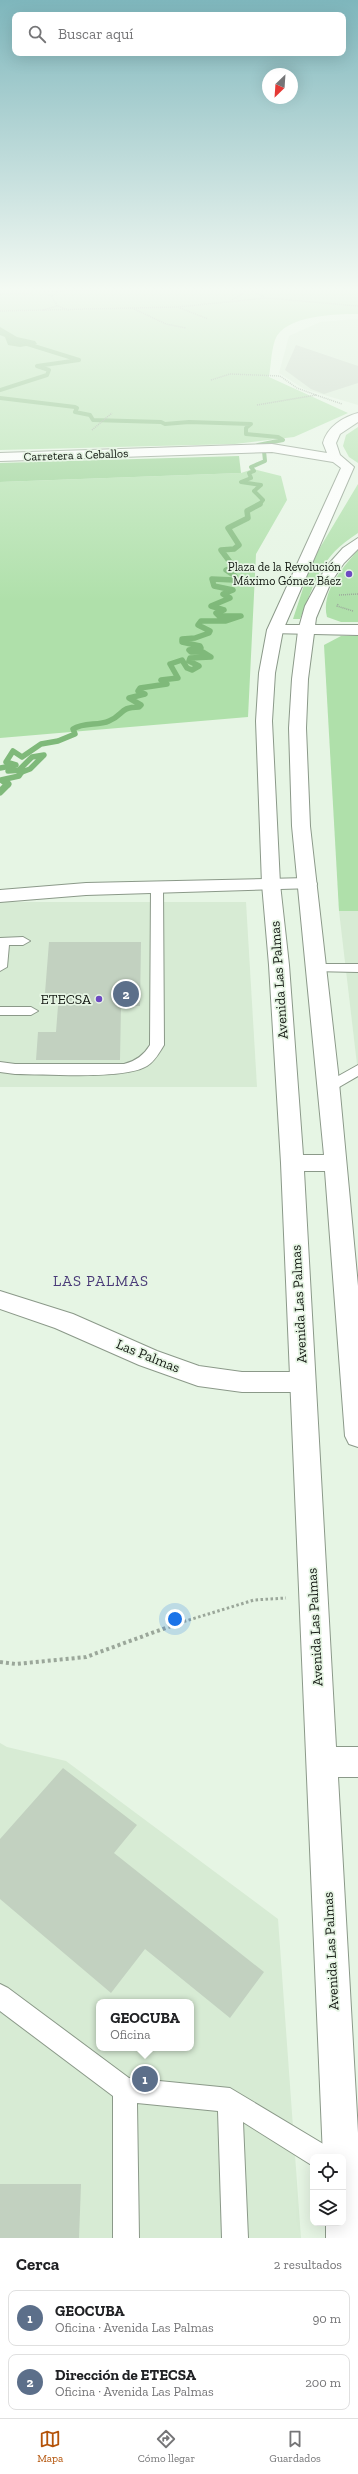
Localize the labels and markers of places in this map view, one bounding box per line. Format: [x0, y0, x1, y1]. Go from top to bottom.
place label: Plaza de la Revolución Máximo Gómez Báez [228, 560, 341, 588]
marker: Plaza de la Revolución Máximo Gómez Báez [344, 569, 354, 579]
pin: 2 [113, 979, 139, 1009]
place label: ETECSA [41, 991, 92, 1008]
marker: ETECSA [94, 994, 104, 1004]
pin: 1 [132, 2064, 158, 2094]

